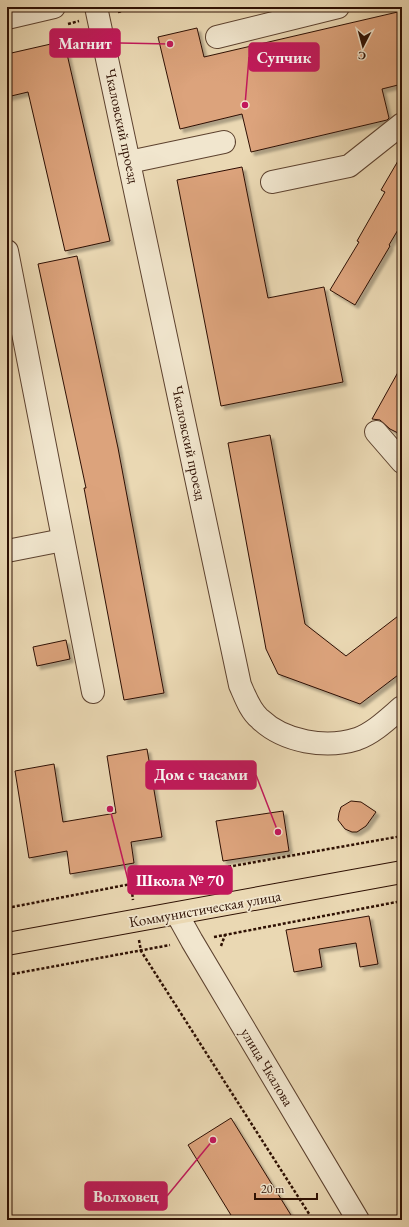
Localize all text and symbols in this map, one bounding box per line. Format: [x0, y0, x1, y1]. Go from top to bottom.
north arrow [343, 26, 383, 66]
callout: Магнит [50, 29, 120, 57]
text: Магнит [58, 33, 113, 54]
callout: Супчик [249, 43, 319, 71]
text: Супчик [257, 47, 311, 68]
text: С [357, 49, 367, 63]
street label: Чкаловский проезд [101, 67, 144, 185]
street label: Чкаловский проезд [168, 384, 211, 502]
callout: Дом с часами [146, 761, 256, 789]
text: Дом с часами [154, 764, 249, 785]
callout: Школа № 70 [128, 866, 232, 894]
text: Школа № 70 [136, 870, 224, 891]
street label: Коммунистическая улица [127, 886, 282, 931]
street label: улица Чкалова [237, 1024, 298, 1109]
scale bar [255, 1175, 317, 1201]
text: 20 m [261, 1181, 285, 1197]
callout: Волховец [85, 1182, 167, 1210]
text: Волховец [93, 1186, 160, 1207]

